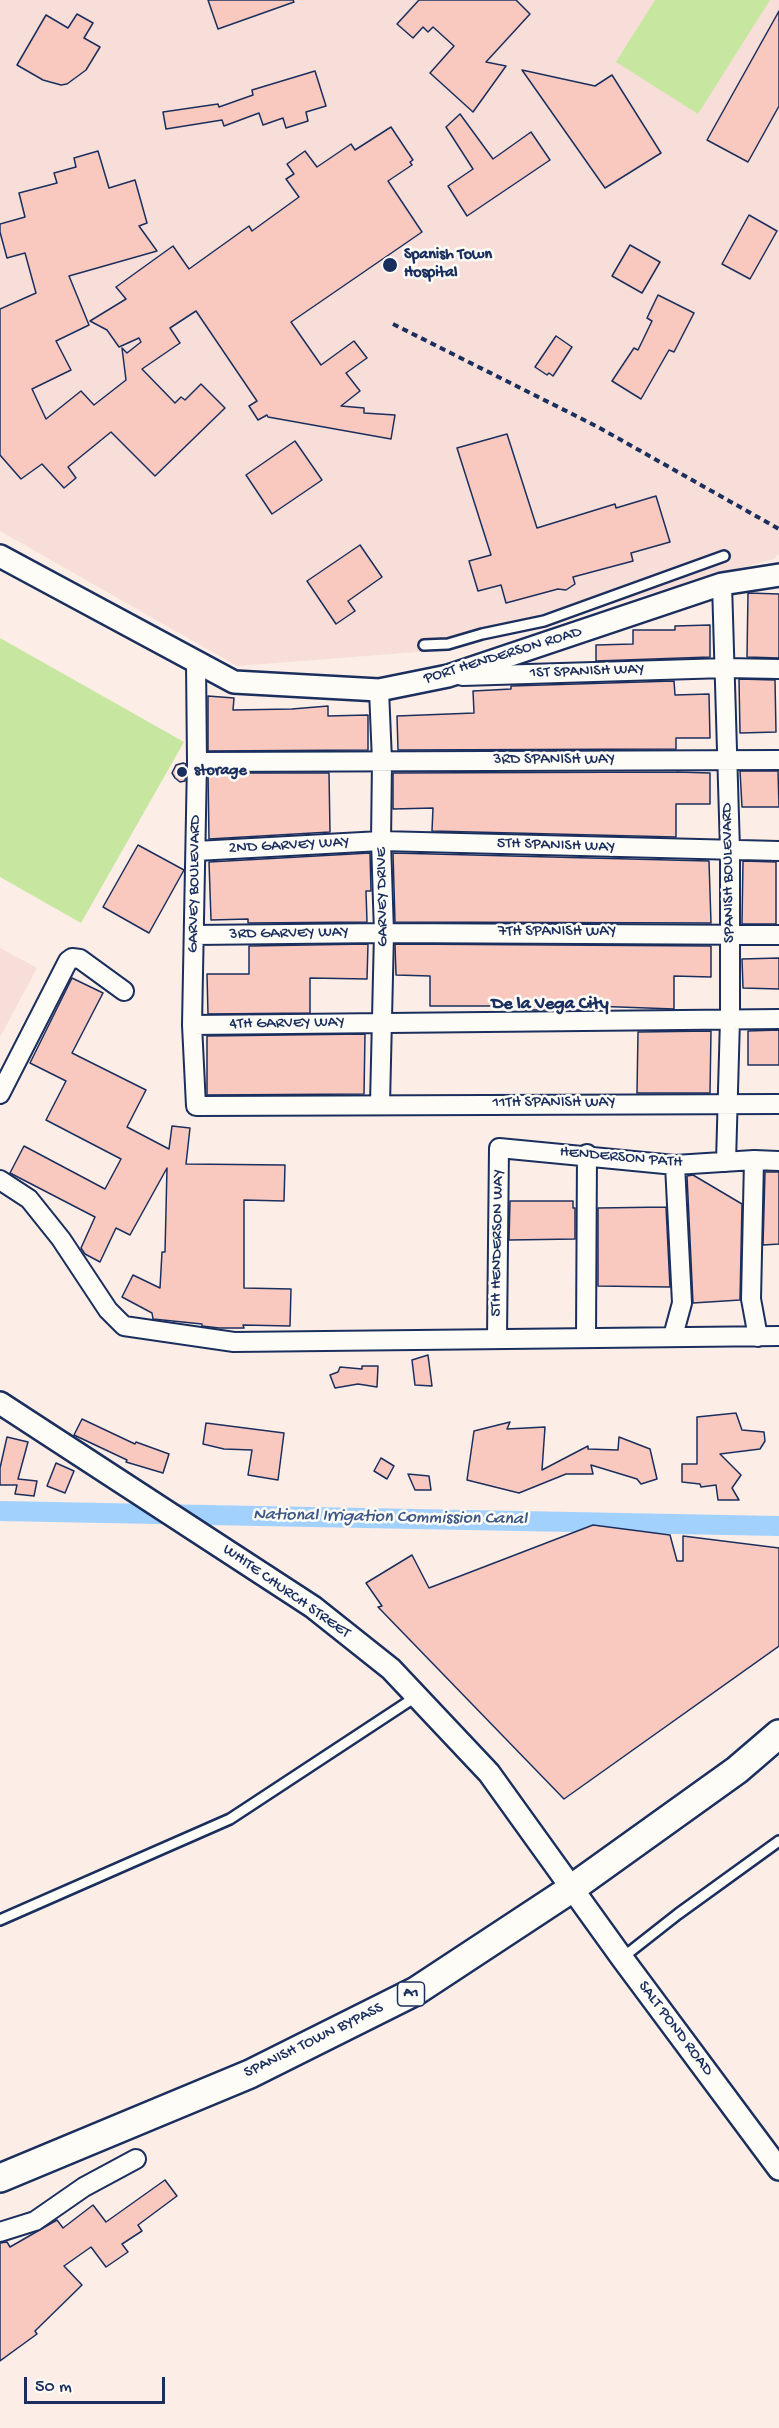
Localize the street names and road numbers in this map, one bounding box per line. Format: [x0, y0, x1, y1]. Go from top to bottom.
street label: PORT HENDERSON ROAD [422, 623, 584, 689]
street label: 1ST SPANISH WAY [529, 660, 645, 684]
street label: 3RD SPANISH WAY [493, 751, 615, 771]
street label: SPANISH BOULEVARD [718, 803, 740, 943]
street label: GARVEY BOULEVARD [184, 815, 206, 953]
street label: 2ND GARVEY WAY [228, 833, 350, 859]
street label: 5TH SPANISH WAY [497, 834, 615, 858]
street label: GARVEY DRIVE [373, 847, 393, 947]
street label: 3RD GARVEY WAY [229, 923, 349, 945]
street label: 7TH SPANISH WAY [498, 923, 616, 943]
street label: 4TH GARVEY WAY [229, 1013, 345, 1035]
street label: 11TH SPANISH WAY [493, 1094, 615, 1114]
street label: HENDERSON PATH [559, 1143, 683, 1173]
street label: 5TH HENDERSON WAY [487, 1169, 509, 1317]
street label: WHITE CHURCH STREET [218, 1541, 354, 1643]
street label: SALT POND ROAD [633, 1978, 717, 2080]
road number: A1 [398, 1982, 424, 2006]
street label: SPANISH TOWN BYPASS [241, 1999, 387, 2083]

